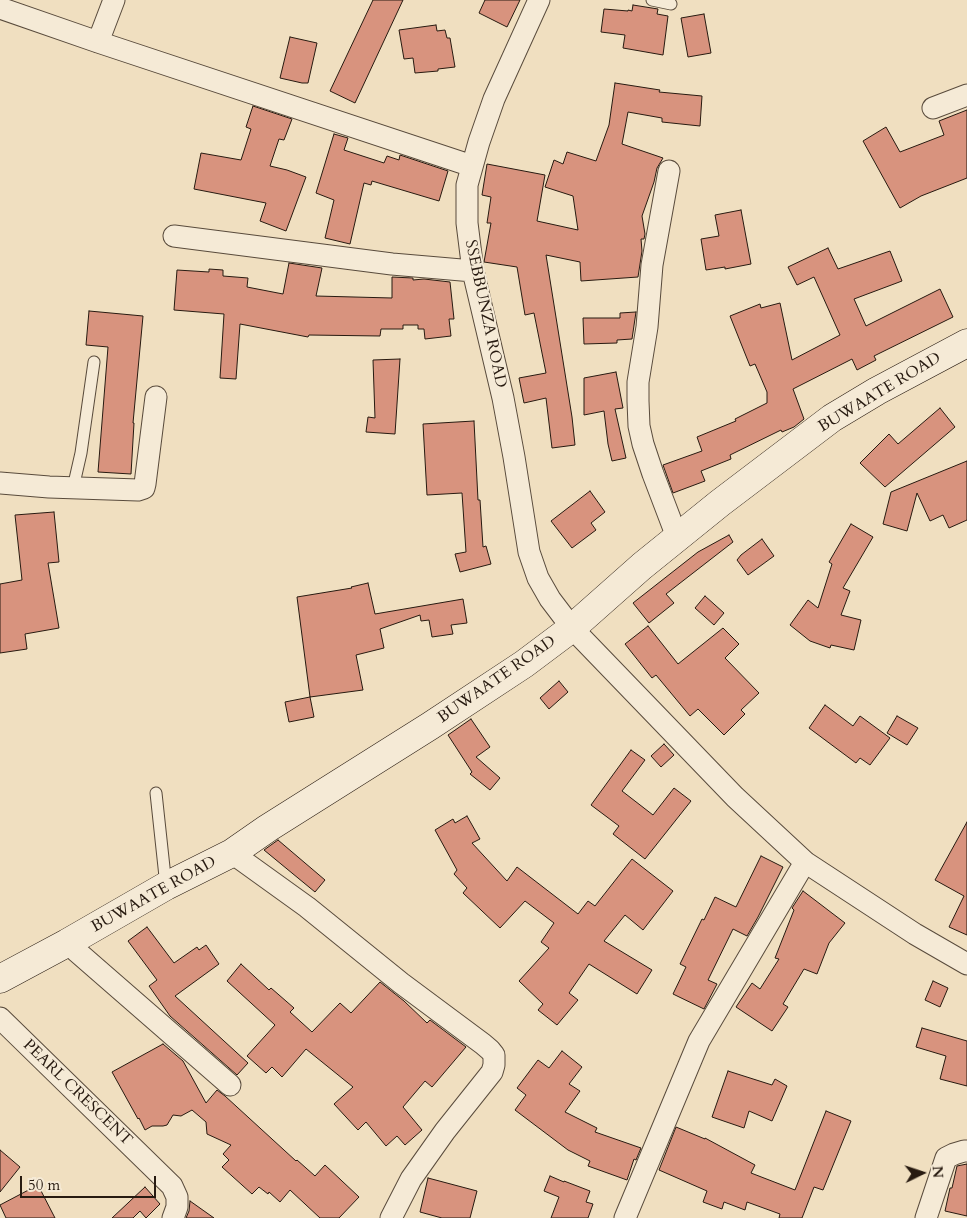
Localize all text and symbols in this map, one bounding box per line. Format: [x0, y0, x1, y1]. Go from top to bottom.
street label: SSEBBUNZA ROAD [460, 238, 510, 390]
street label: BUWAATE ROAD [815, 349, 945, 437]
street label: BUWAATE ROAD [434, 632, 560, 728]
street label: BUWAATE ROAD [88, 853, 220, 937]
street label: PEARL CRESCENT [18, 1036, 136, 1150]
north arrow [897, 1148, 947, 1198]
text: N [928, 1165, 947, 1179]
scale bar [22, 1166, 159, 1198]
text: 50 m [28, 1175, 60, 1195]

